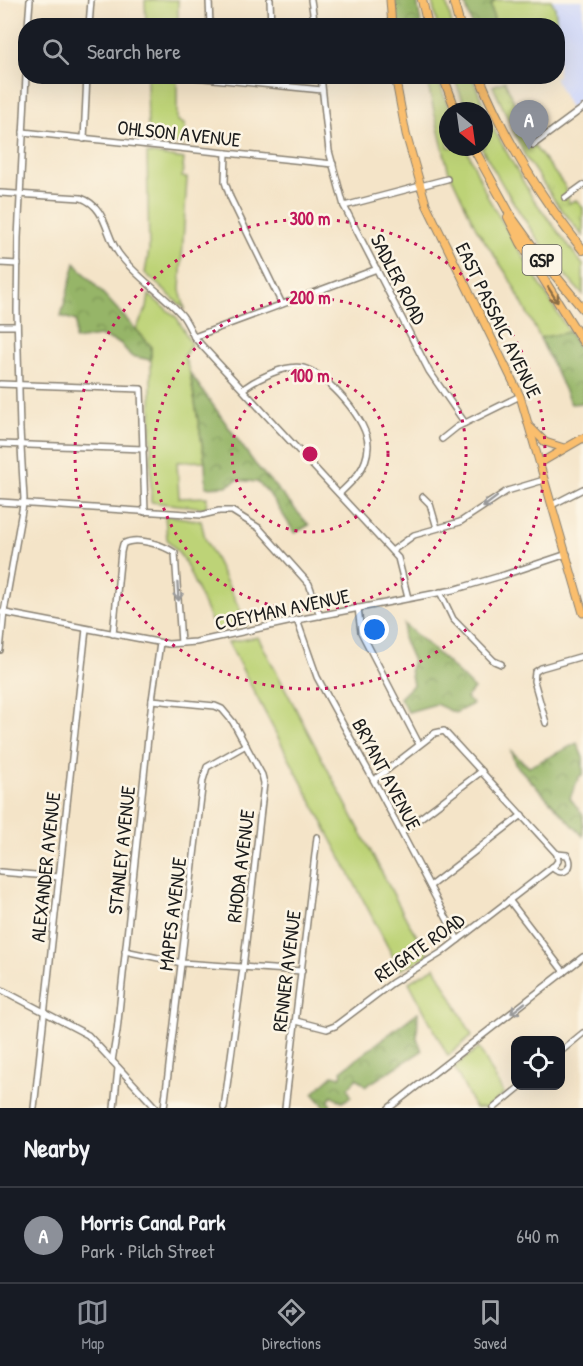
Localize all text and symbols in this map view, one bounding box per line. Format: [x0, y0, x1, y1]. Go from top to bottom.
search box [18, 18, 565, 84]
icon: search [39, 35, 72, 68]
text: Search here [87, 36, 181, 66]
pin: A [510, 100, 548, 150]
north arrow [439, 102, 493, 156]
street label: OHLSON AVENUE [116, 113, 242, 153]
text: 300 m [290, 206, 330, 231]
street label: SADLER ROAD [365, 229, 433, 329]
street label: EAST PASSAIC AVENUE [450, 238, 548, 402]
road number: GSP [522, 245, 562, 275]
text: 200 m [290, 285, 330, 310]
one-way arrow [547, 286, 559, 303]
text: 100 m [290, 363, 330, 388]
centre of rings [300, 444, 320, 464]
one-way arrow [483, 496, 499, 508]
one-way arrow [172, 581, 183, 601]
street label: COEYMAN AVENUE [212, 582, 352, 636]
your location [360, 615, 389, 644]
street label: BRYANT AVENUE [346, 713, 428, 835]
street label: STANLEY AVENUE [101, 784, 141, 916]
street label: ALEXANDER AVENUE [24, 790, 66, 943]
street label: RHODA AVENUE [220, 808, 260, 924]
street label: MAPES AVENUE [152, 856, 192, 972]
street label: REIGATE ROAD [369, 906, 470, 988]
street label: RENNER AVENUE [265, 909, 307, 1033]
one-way arrow [510, 1001, 526, 1014]
map controls [511, 1036, 565, 1090]
button: locate [511, 1036, 565, 1090]
text: Nearby [24, 1130, 90, 1165]
text: Morris Canal Park [81, 1207, 225, 1237]
text: A [39, 1222, 48, 1249]
text: 640 m [516, 1222, 559, 1249]
text: Park · Pilch Street [81, 1237, 214, 1264]
tab: Map [76, 1296, 109, 1354]
tab: Directions [262, 1296, 321, 1354]
tab: Saved [474, 1296, 507, 1354]

